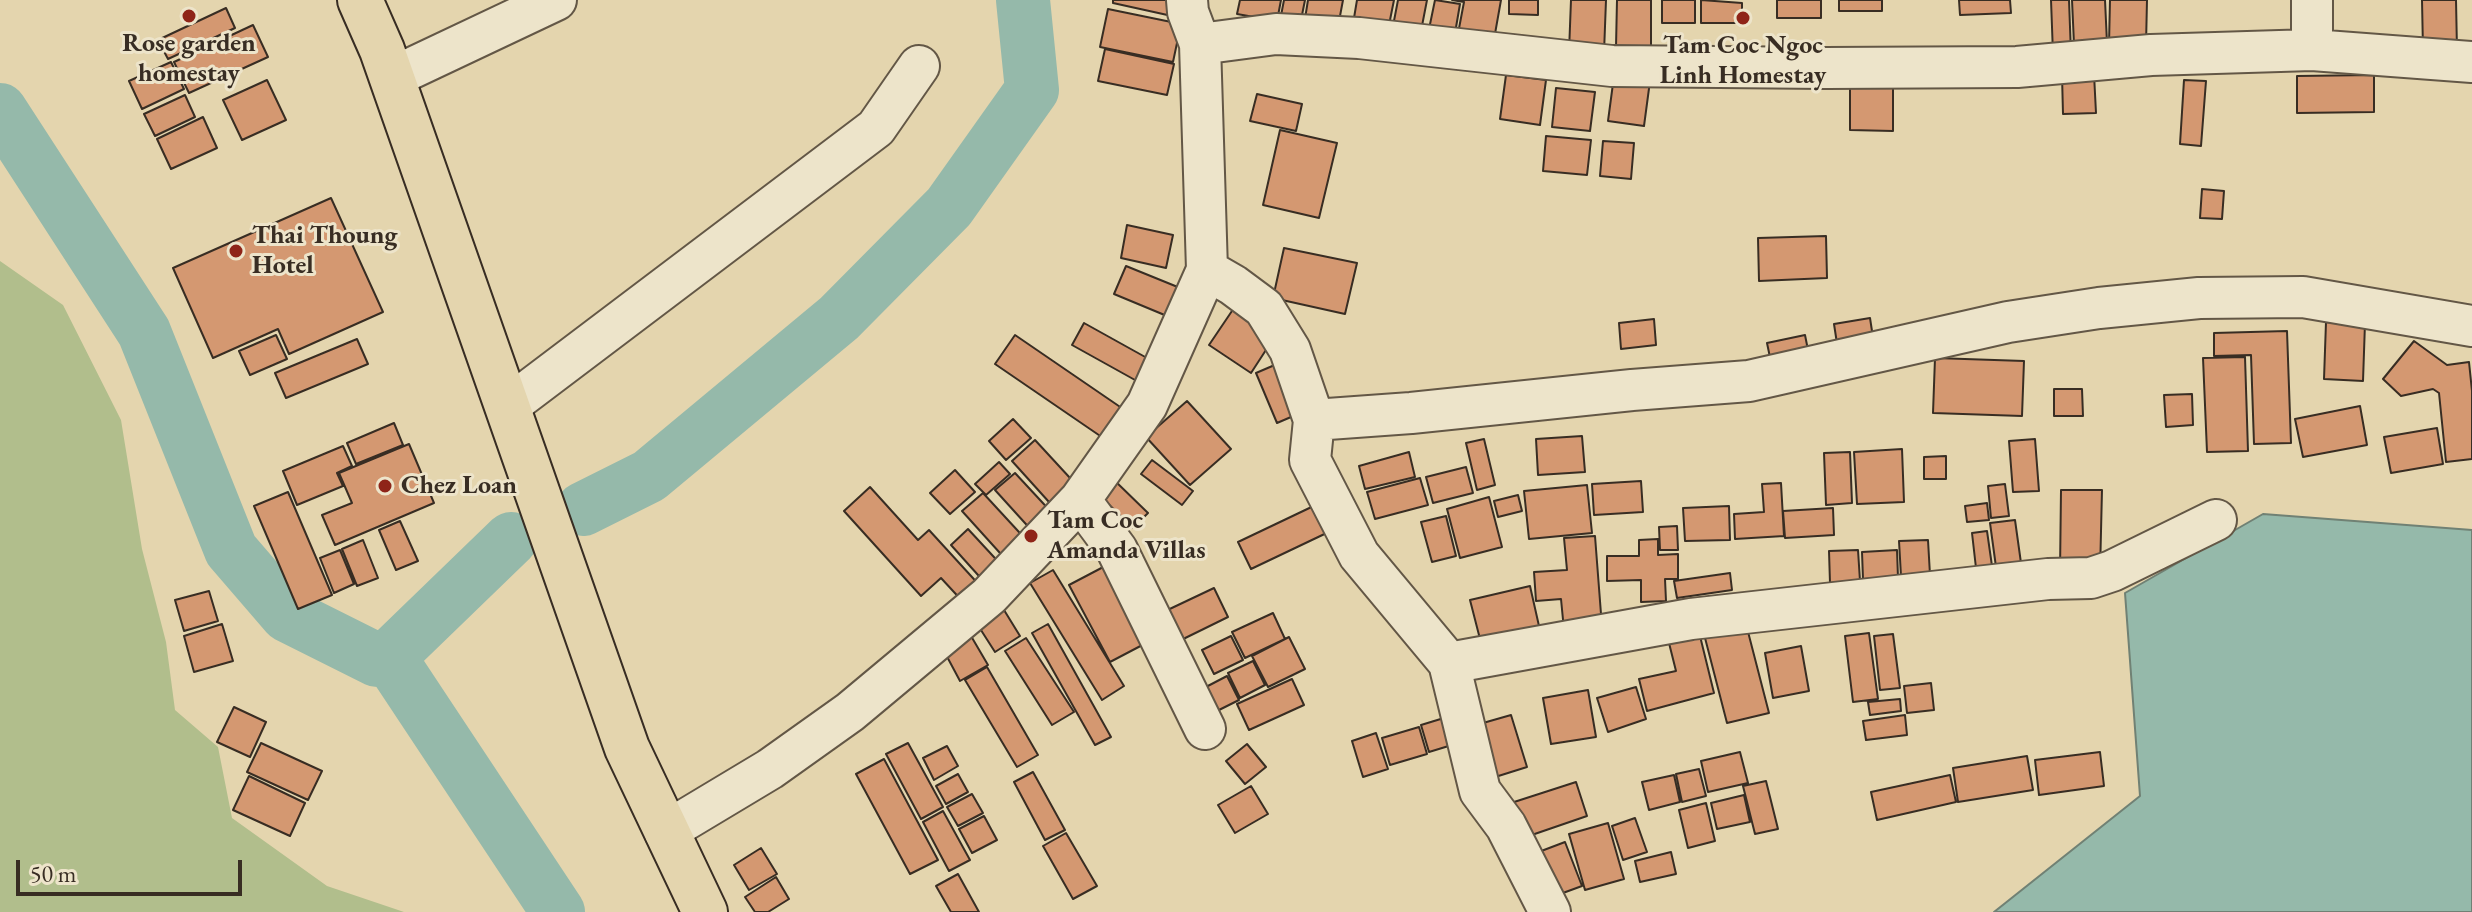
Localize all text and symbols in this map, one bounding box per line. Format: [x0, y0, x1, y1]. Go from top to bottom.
marker: Rose garden homestay [180, 7, 198, 25]
marker: Tam Coc Ngoc Linh Homestay [1734, 9, 1752, 27]
place label: Rose garden homestay [122, 28, 256, 90]
place label: Tam Coc Ngoc Linh Homestay [1660, 30, 1826, 92]
place label: Thai Thoung Hotel [252, 220, 398, 282]
marker: Thai Thoung Hotel [227, 242, 245, 260]
place label: Chez Loan [401, 470, 517, 502]
marker: Chez Loan [376, 477, 394, 495]
place label: Tam Coc Amanda Villas [1047, 505, 1206, 566]
marker: Tam Coc Amanda Villas [1022, 527, 1040, 545]
scale bar [20, 844, 246, 894]
text: 50 m [30, 858, 77, 889]

